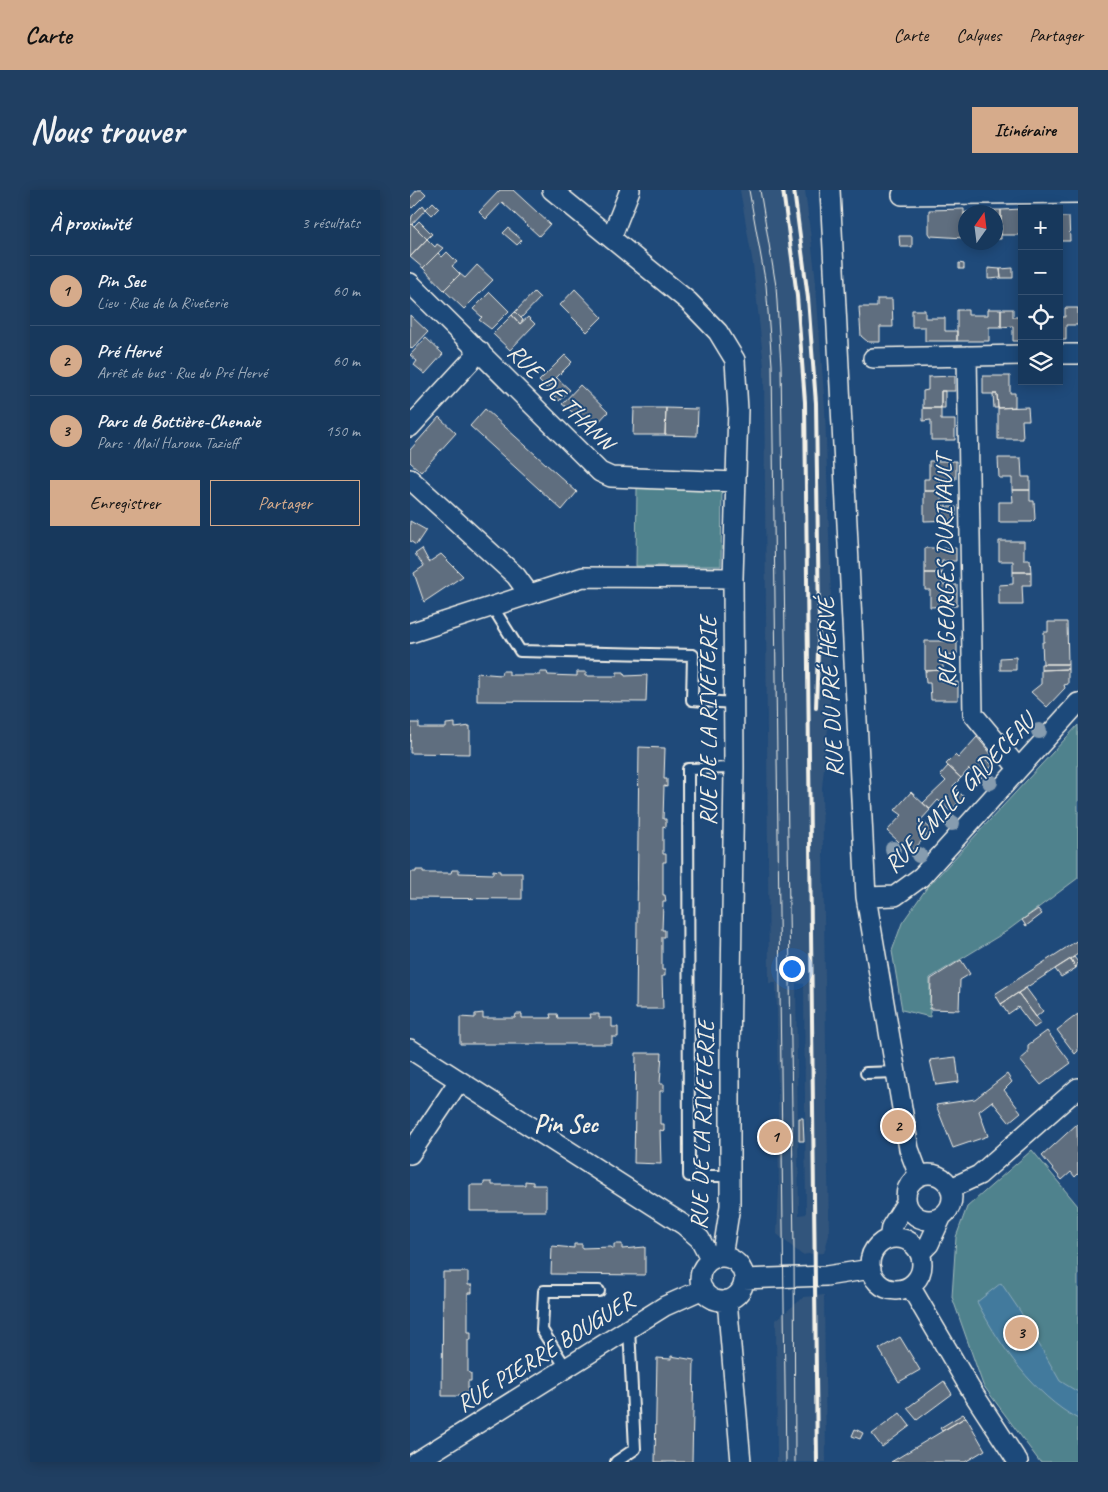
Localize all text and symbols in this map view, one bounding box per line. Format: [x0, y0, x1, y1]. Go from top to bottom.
text: Carte [25, 20, 72, 50]
text: Carte [894, 24, 928, 46]
text: Calques [956, 24, 1001, 46]
text: Partager [1029, 24, 1083, 46]
button: Itinéraire [972, 107, 1078, 153]
text: Nous trouver [30, 108, 184, 153]
north arrow [958, 205, 1003, 250]
map controls [1018, 205, 1063, 385]
button: + [1018, 205, 1063, 250]
text: À proximité [50, 210, 130, 236]
text: 3 résultats [301, 213, 360, 233]
button: − [1018, 250, 1063, 295]
text: Pin Sec [97, 269, 146, 293]
text: 1 [62, 281, 70, 301]
text: 60 m [333, 281, 360, 301]
text: Lieu · Rue de la Riveterie [97, 293, 227, 313]
button: locate [1018, 295, 1063, 340]
street label: RUE DE THANN [501, 337, 623, 459]
text: Pré Hervé [97, 339, 160, 363]
button: layers [1018, 340, 1063, 385]
text: 2 [62, 351, 70, 371]
text: 60 m [333, 351, 360, 371]
text: Arrêt de bus · Rue du Pré Hervé [97, 363, 267, 383]
text: Parc de Bottière-Chenaie [97, 409, 260, 433]
text: 3 [62, 421, 70, 441]
text: 150 m [326, 421, 360, 441]
text: Parc · Mail Haroun Tazieff [97, 433, 239, 453]
street label: RUE GEORGES DURIVAULT [928, 449, 962, 688]
button: Enregistrer [50, 480, 200, 526]
button: Partager [210, 480, 360, 526]
street label: RUE DU PRÉ HERVÉ [810, 593, 850, 778]
street label: RUE DE LA RIVETERIE [693, 613, 723, 826]
street label: RUE ÉMILE GADECEAU [877, 704, 1044, 879]
your location [779, 956, 805, 982]
street label: RUE DE LA RIVETERIE [683, 1017, 721, 1230]
pin: 2 [882, 1107, 914, 1145]
district label: Pin Sec [534, 1108, 599, 1140]
pin: 1 [759, 1118, 791, 1156]
street label: RUE PIERRE BOUGUER [451, 1284, 642, 1419]
pin: 3 [1005, 1314, 1037, 1352]

